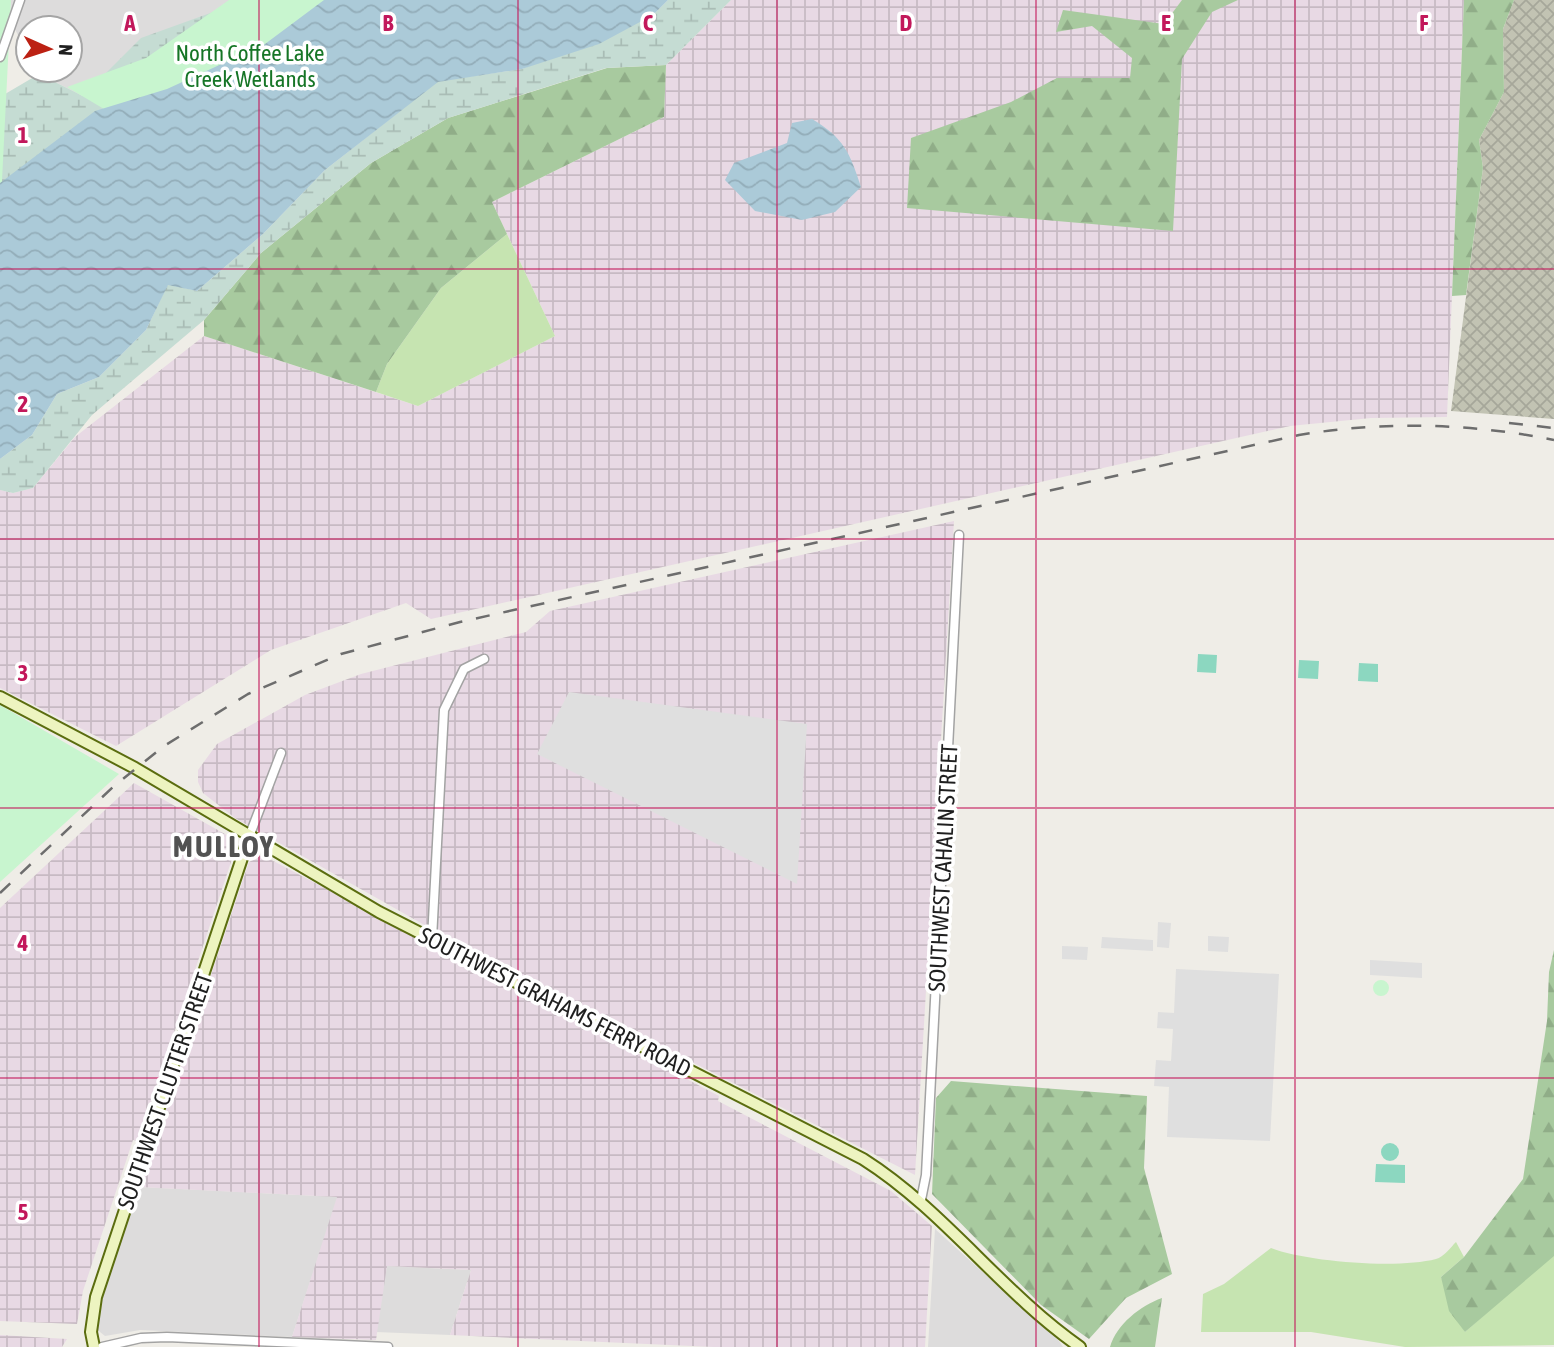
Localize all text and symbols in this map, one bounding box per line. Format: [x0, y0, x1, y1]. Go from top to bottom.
text: A [123, 10, 136, 36]
text: B [383, 10, 394, 36]
text: C [643, 10, 654, 36]
text: D [900, 10, 913, 36]
text: E [1161, 10, 1171, 36]
text: F [1419, 10, 1429, 36]
north arrow [14, 14, 84, 84]
park label: North Coffee Lake Creek Wetlands [175, 40, 325, 92]
text: N [55, 44, 77, 56]
text: 1 [18, 122, 29, 148]
text: 2 [18, 391, 28, 417]
text: 3 [18, 660, 28, 686]
street label: SOUTHWEST CAHALIN STREET [924, 743, 962, 993]
district label: MULLOY [173, 829, 275, 863]
street label: SOUTHWEST GRAHAMS FERRY ROAD [415, 922, 695, 1082]
text: 4 [17, 930, 29, 956]
street label: SOUTHWEST CLUTTER STREET [112, 970, 218, 1212]
text: 5 [18, 1199, 29, 1225]

